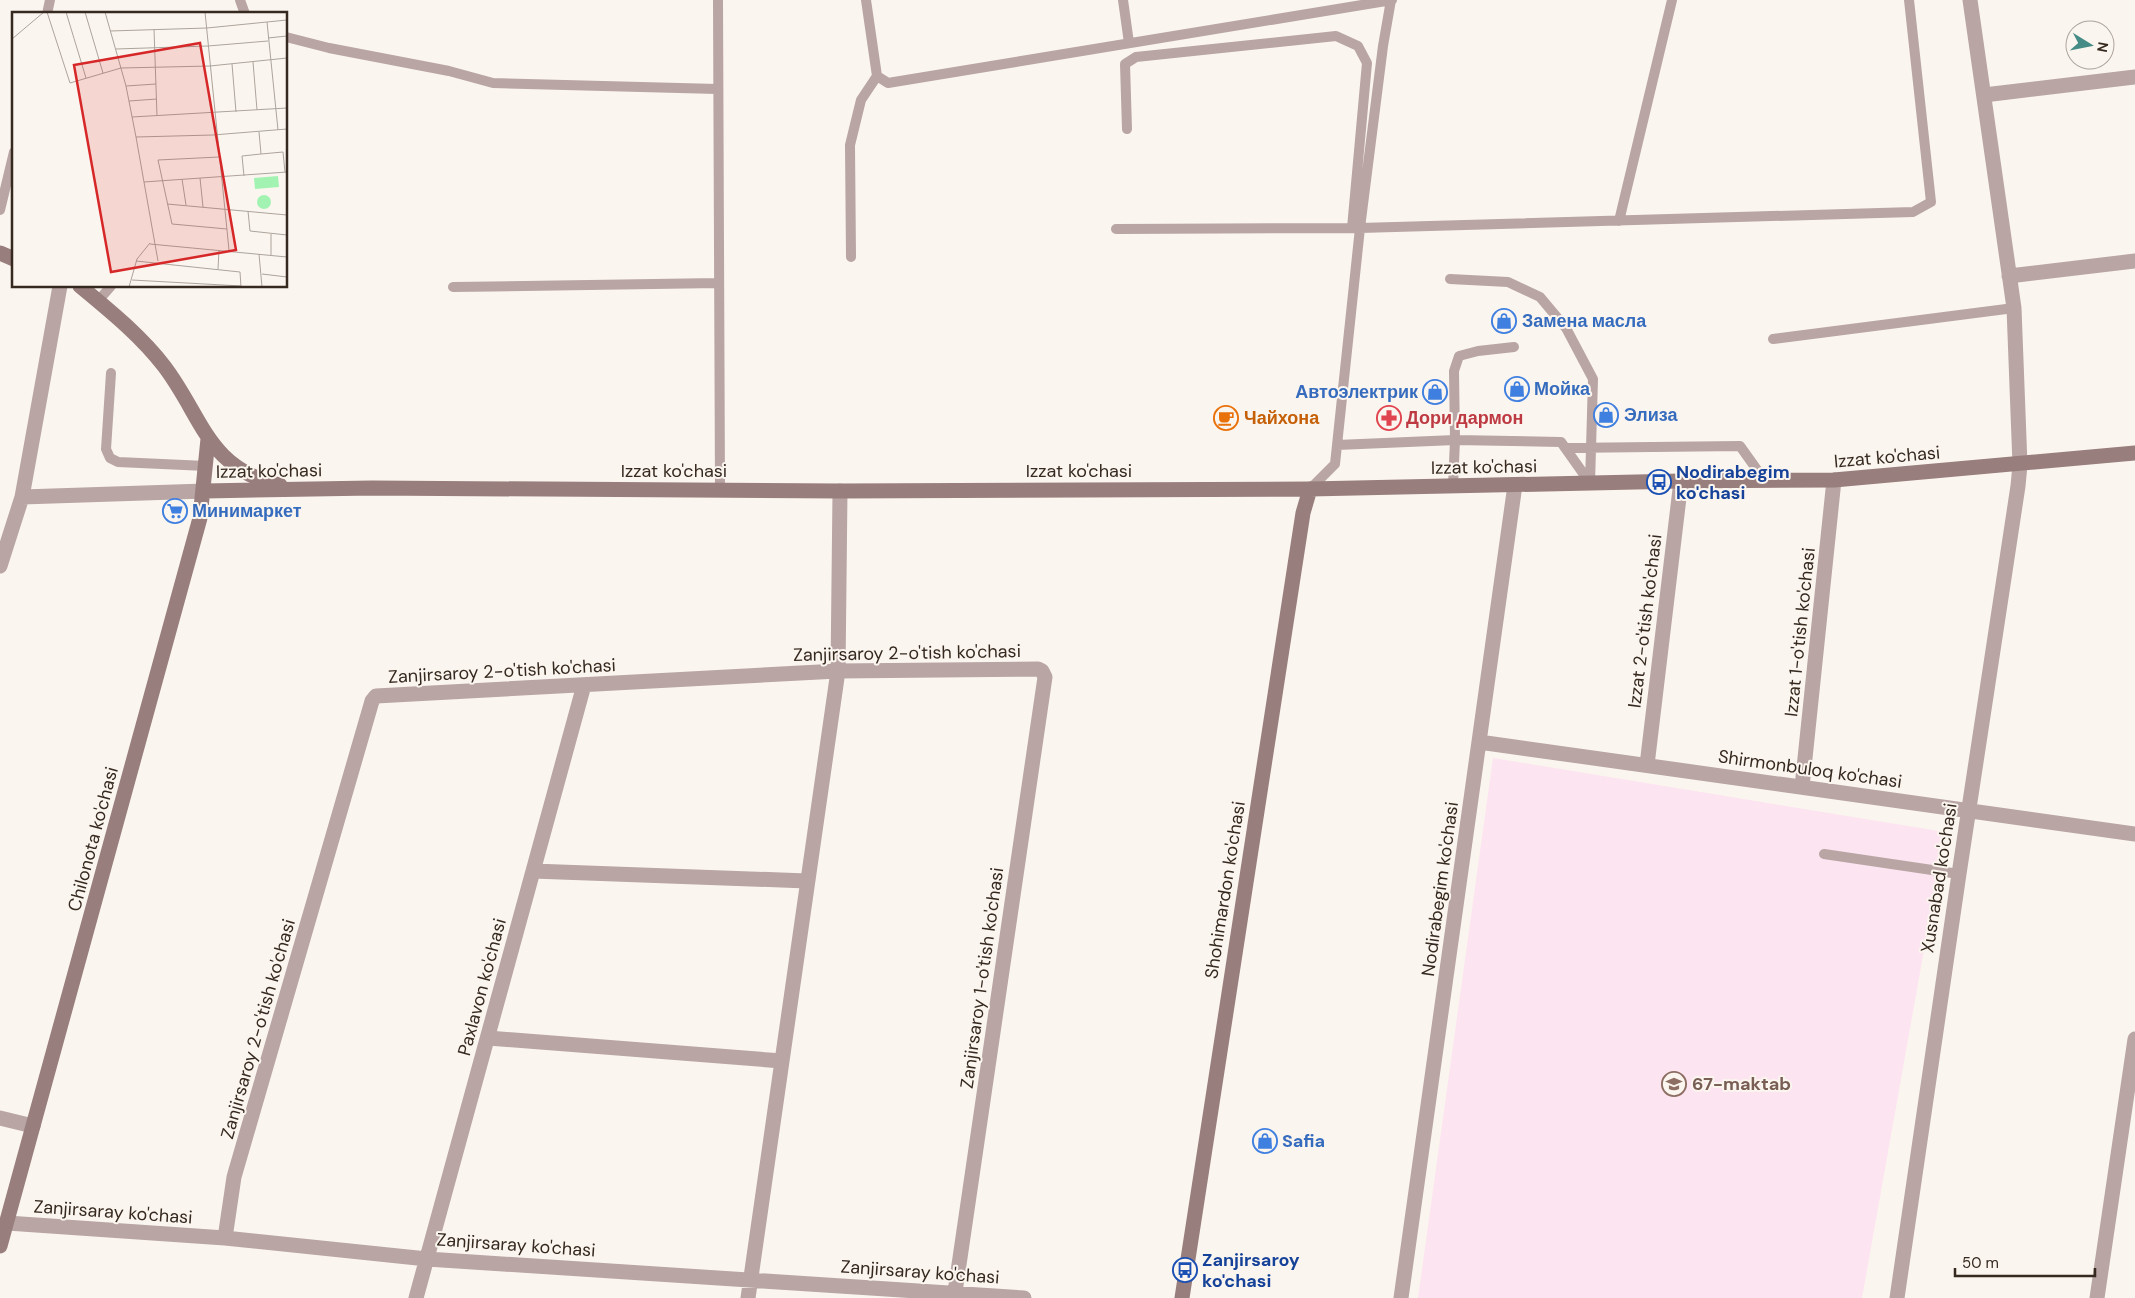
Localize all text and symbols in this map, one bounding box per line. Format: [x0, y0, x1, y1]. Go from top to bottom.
inset map [12, 12, 288, 288]
north arrow [2065, 20, 2115, 70]
text: N [2093, 41, 2113, 54]
shop icon: Замена масла [1491, 308, 1517, 334]
place label: Замена масла [1522, 309, 1647, 333]
shop icon: Мойка [1504, 376, 1530, 402]
place label: Мойка [1534, 377, 1591, 401]
shop icon: Автоэлектрик [1422, 379, 1448, 405]
place label: Автоэлектрик [1295, 380, 1419, 404]
shop icon: Элиза [1593, 402, 1619, 428]
place label: Элиза [1624, 403, 1679, 427]
cafe icon: Чайхона [1213, 405, 1239, 431]
pharmacy icon: Дори дармон [1376, 405, 1402, 431]
place label: Чайхона [1244, 406, 1320, 430]
place label: Дори дармон [1406, 406, 1523, 430]
street label: Izzat ko'chasi [1833, 440, 1941, 474]
street label: Izzat ko'chasi [1431, 454, 1537, 480]
street label: Izzat ko'chasi [216, 458, 322, 484]
street label: Izzat ko'chasi [621, 459, 727, 483]
street label: Izzat ko'chasi [1026, 459, 1132, 483]
place label: Nodirabegim ko'chasi [1676, 460, 1790, 505]
bus stop icon: Nodirabegim ko'chasi [1646, 469, 1672, 495]
supermarket icon: Минимаркет [162, 498, 188, 524]
place label: Минимаркет [192, 499, 302, 523]
street label: Izzat 2-o'tish ko'chasi [1622, 533, 1668, 709]
street label: Izzat 1-o'tish ko'chasi [1779, 546, 1821, 718]
street label: Zanjirsaroy 2-o'tish ko'chasi [793, 639, 1021, 667]
street label: Zanjirsaroy 2-o'tish ko'chasi [388, 653, 616, 689]
street label: Shirmonbuloq ko'chasi [1717, 744, 1903, 794]
street label: Chilonota ko'chasi [62, 764, 124, 914]
street label: Shohimardon ko'chasi [1199, 799, 1251, 981]
street label: Nodirabegim ko'chasi [1416, 800, 1464, 978]
street label: Xusnabad ko'chasi [1915, 801, 1963, 955]
street label: Zanjirsaroy 1-o'tish ko'chasi [955, 866, 1009, 1090]
street label: Zanjirsaroy 2-o'tish ko'chasi [215, 916, 301, 1142]
street label: Paxlavon ko'chasi [452, 916, 512, 1058]
school or university icon: 67-maktab [1661, 1071, 1687, 1097]
place label: 67-maktab [1692, 1072, 1791, 1096]
shop icon: Safia [1252, 1128, 1278, 1154]
place label: Safia [1282, 1129, 1325, 1153]
street label: Zanjirsaray ko'chasi [33, 1194, 193, 1230]
street label: Zanjirsaray ko'chasi [436, 1227, 596, 1263]
scale bar [1955, 1246, 2095, 1278]
place label: Zanjirsaroy ko'chasi [1202, 1248, 1300, 1293]
text: 50 m [1962, 1253, 1999, 1273]
street label: Zanjirsaray ko'chasi [840, 1254, 1000, 1290]
bus stop icon: Zanjirsaroy ko'chasi [1172, 1257, 1198, 1283]

